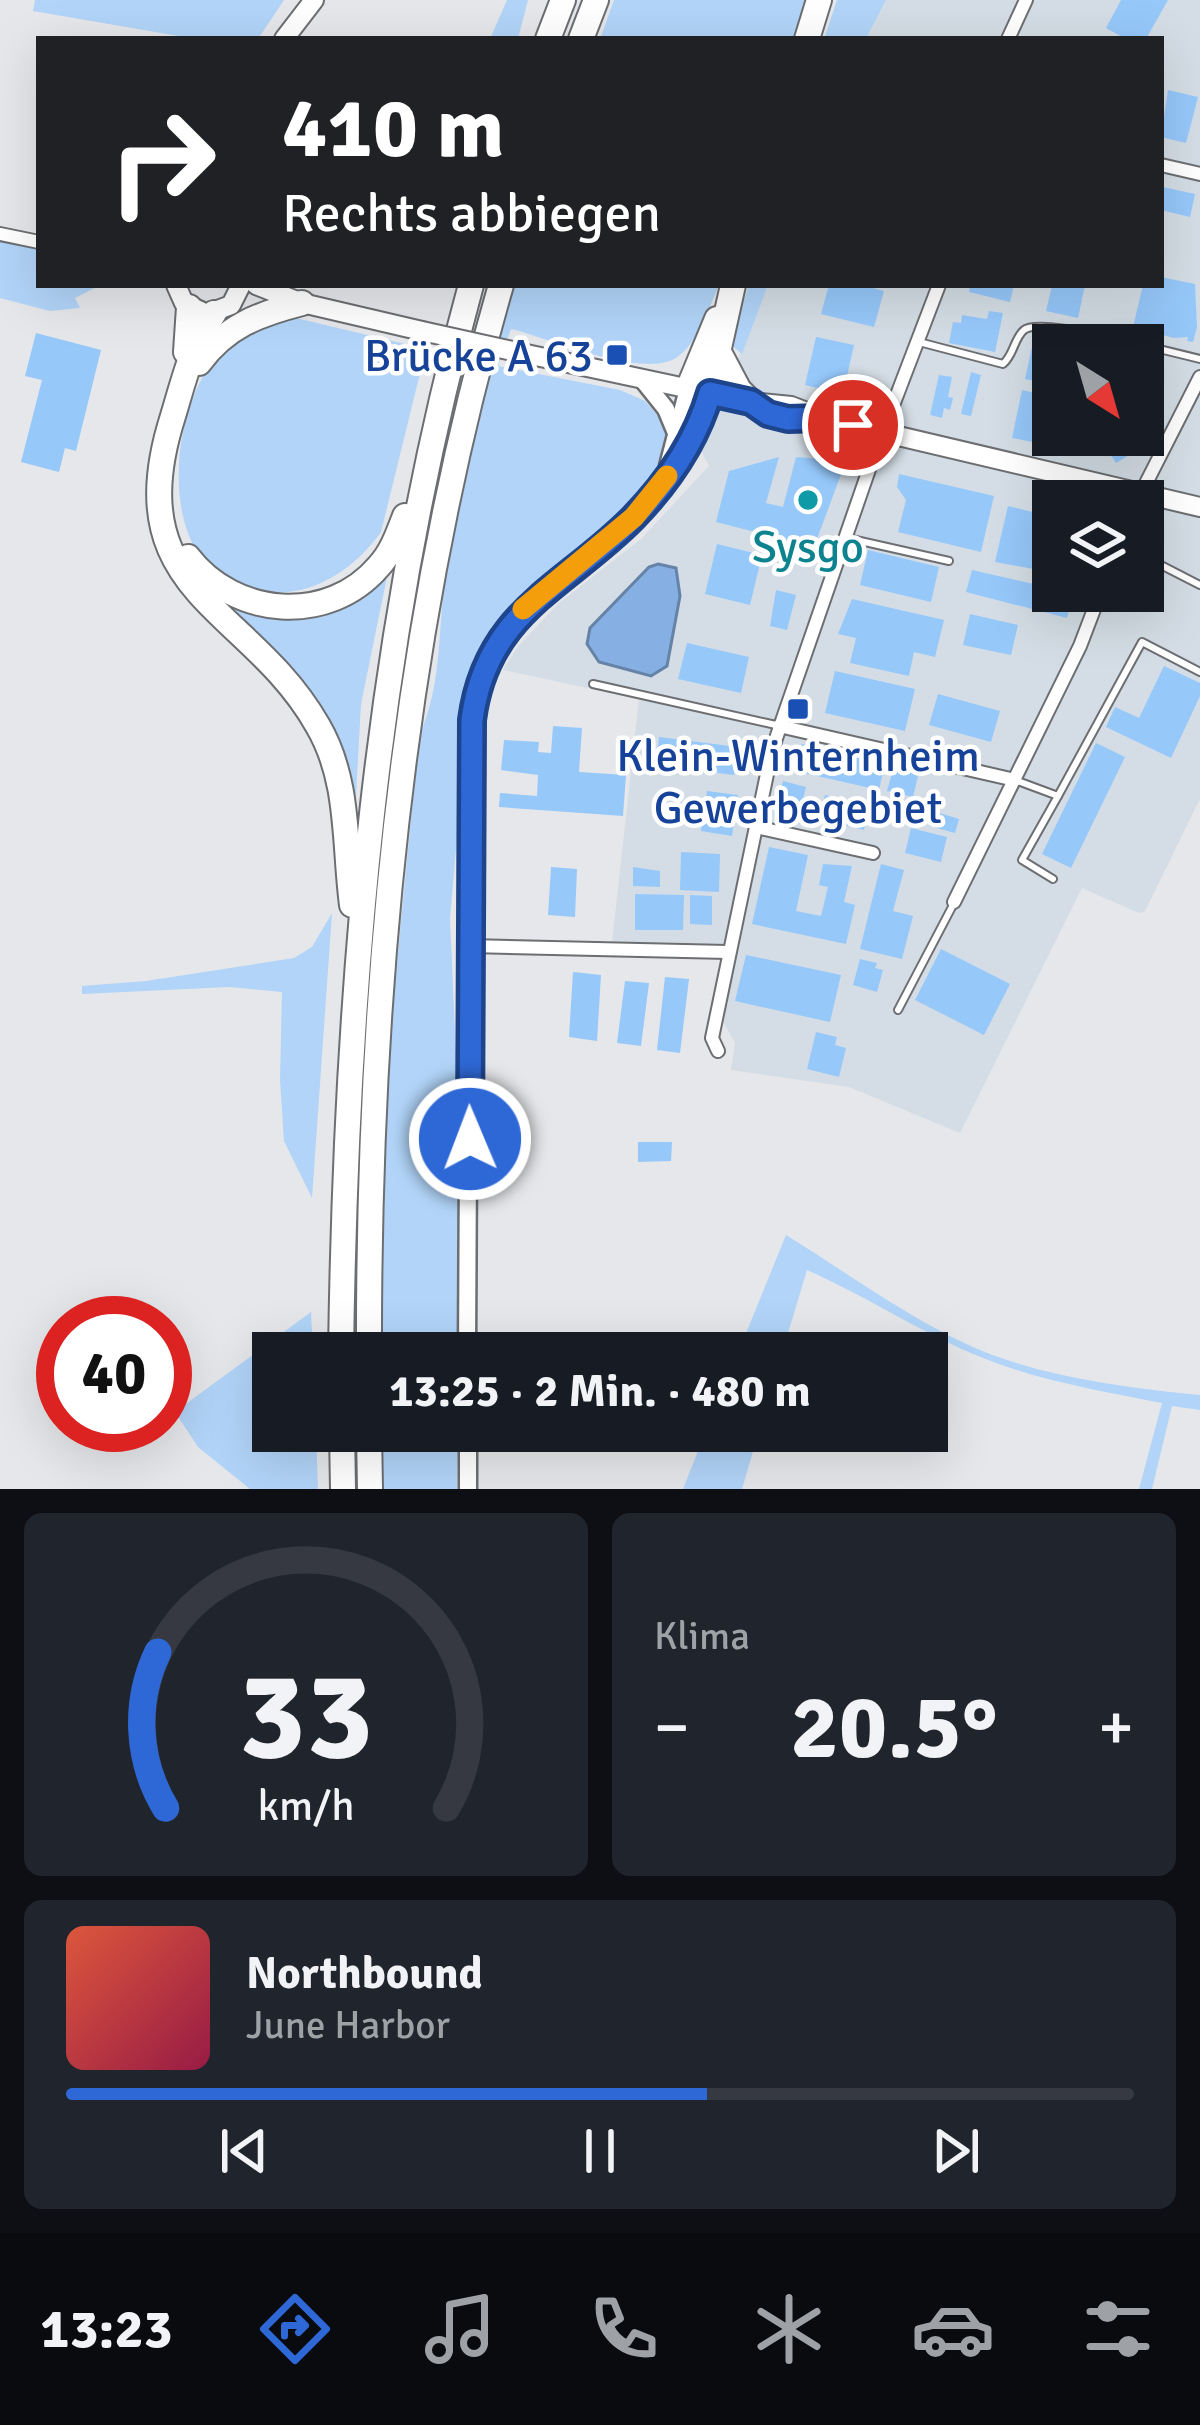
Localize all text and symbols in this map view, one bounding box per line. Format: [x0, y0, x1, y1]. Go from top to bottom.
text: 410 m [282, 77, 504, 181]
icon: right [84, 84, 240, 240]
text: Rechts abbiegen [282, 180, 661, 247]
north arrow [1032, 324, 1164, 456]
map controls [1032, 324, 1164, 612]
place label: Brücke A 63 [364, 329, 593, 384]
marker: Brücke A 63 [604, 342, 630, 368]
pin [802, 374, 904, 476]
icon: arrive [820, 392, 886, 458]
button: layers [1032, 480, 1164, 612]
marker: Sysgo [795, 487, 821, 513]
place label: Sysgo [752, 520, 864, 575]
marker: Klein-Winternheim Gewerbegebiet [785, 696, 811, 722]
place label: Klein-Winternheim Gewerbegebiet [616, 729, 980, 836]
position arrow [407, 1076, 533, 1202]
speed limit sign: 40 [36, 1296, 192, 1452]
text: 13:25 · 2 Min. · 480 m [389, 1364, 811, 1419]
text: Klima [654, 1612, 750, 1660]
text: 33 [239, 1640, 373, 1793]
text: 20.5° [790, 1672, 998, 1783]
text: − [654, 1687, 690, 1768]
text: + [1098, 1687, 1134, 1768]
text: km/h [257, 1779, 355, 1832]
text: Northbound [246, 1946, 483, 2001]
text: June Harbor [246, 2001, 450, 2049]
icon: previous [211, 2118, 277, 2184]
icon: pause [567, 2118, 633, 2184]
icon: next [923, 2118, 989, 2184]
icon: directions [253, 2287, 337, 2371]
icon: music [418, 2287, 502, 2371]
icon: phone [582, 2287, 666, 2371]
icon: climate [747, 2287, 831, 2371]
icon: car [911, 2287, 995, 2371]
icon: filters [1076, 2287, 1160, 2371]
text: 13:23 [40, 2296, 173, 2363]

